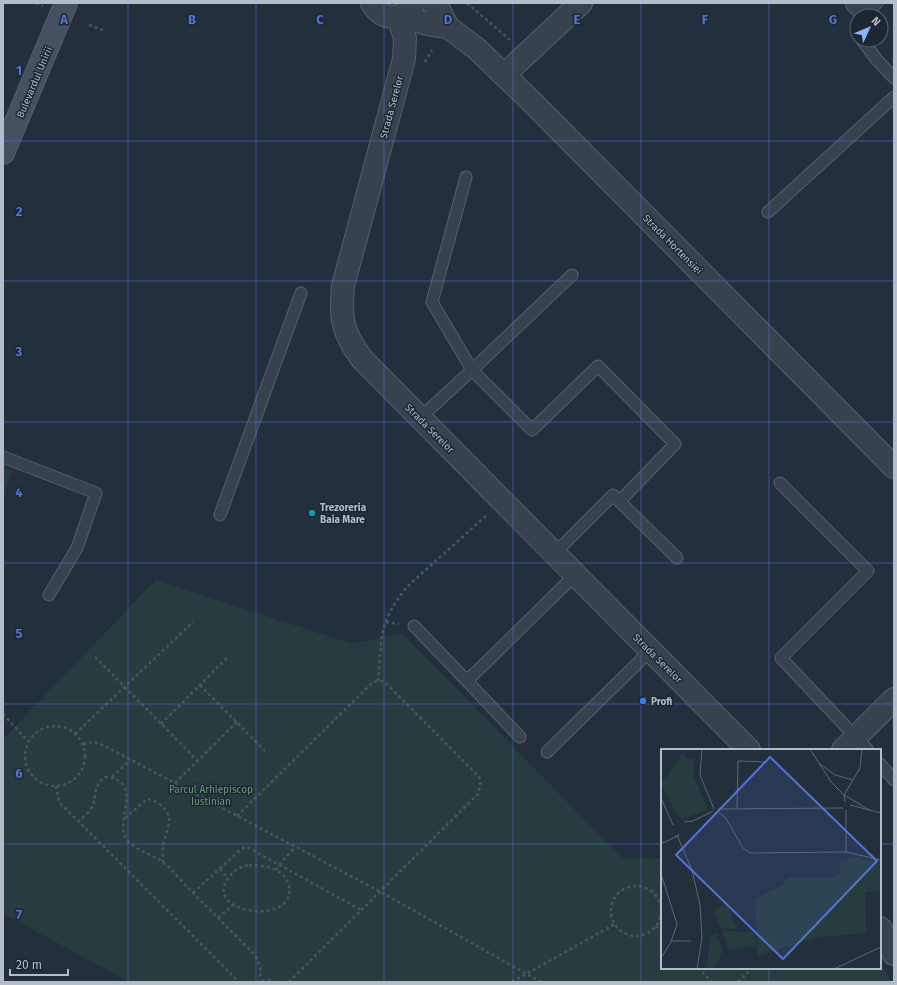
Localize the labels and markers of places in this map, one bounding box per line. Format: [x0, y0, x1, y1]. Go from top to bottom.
place label: Trezoreria Baia Mare [320, 502, 367, 526]
marker: Trezoreria Baia Mare [307, 508, 317, 518]
marker: Profi [638, 696, 648, 706]
place label: Profi [651, 696, 672, 708]

